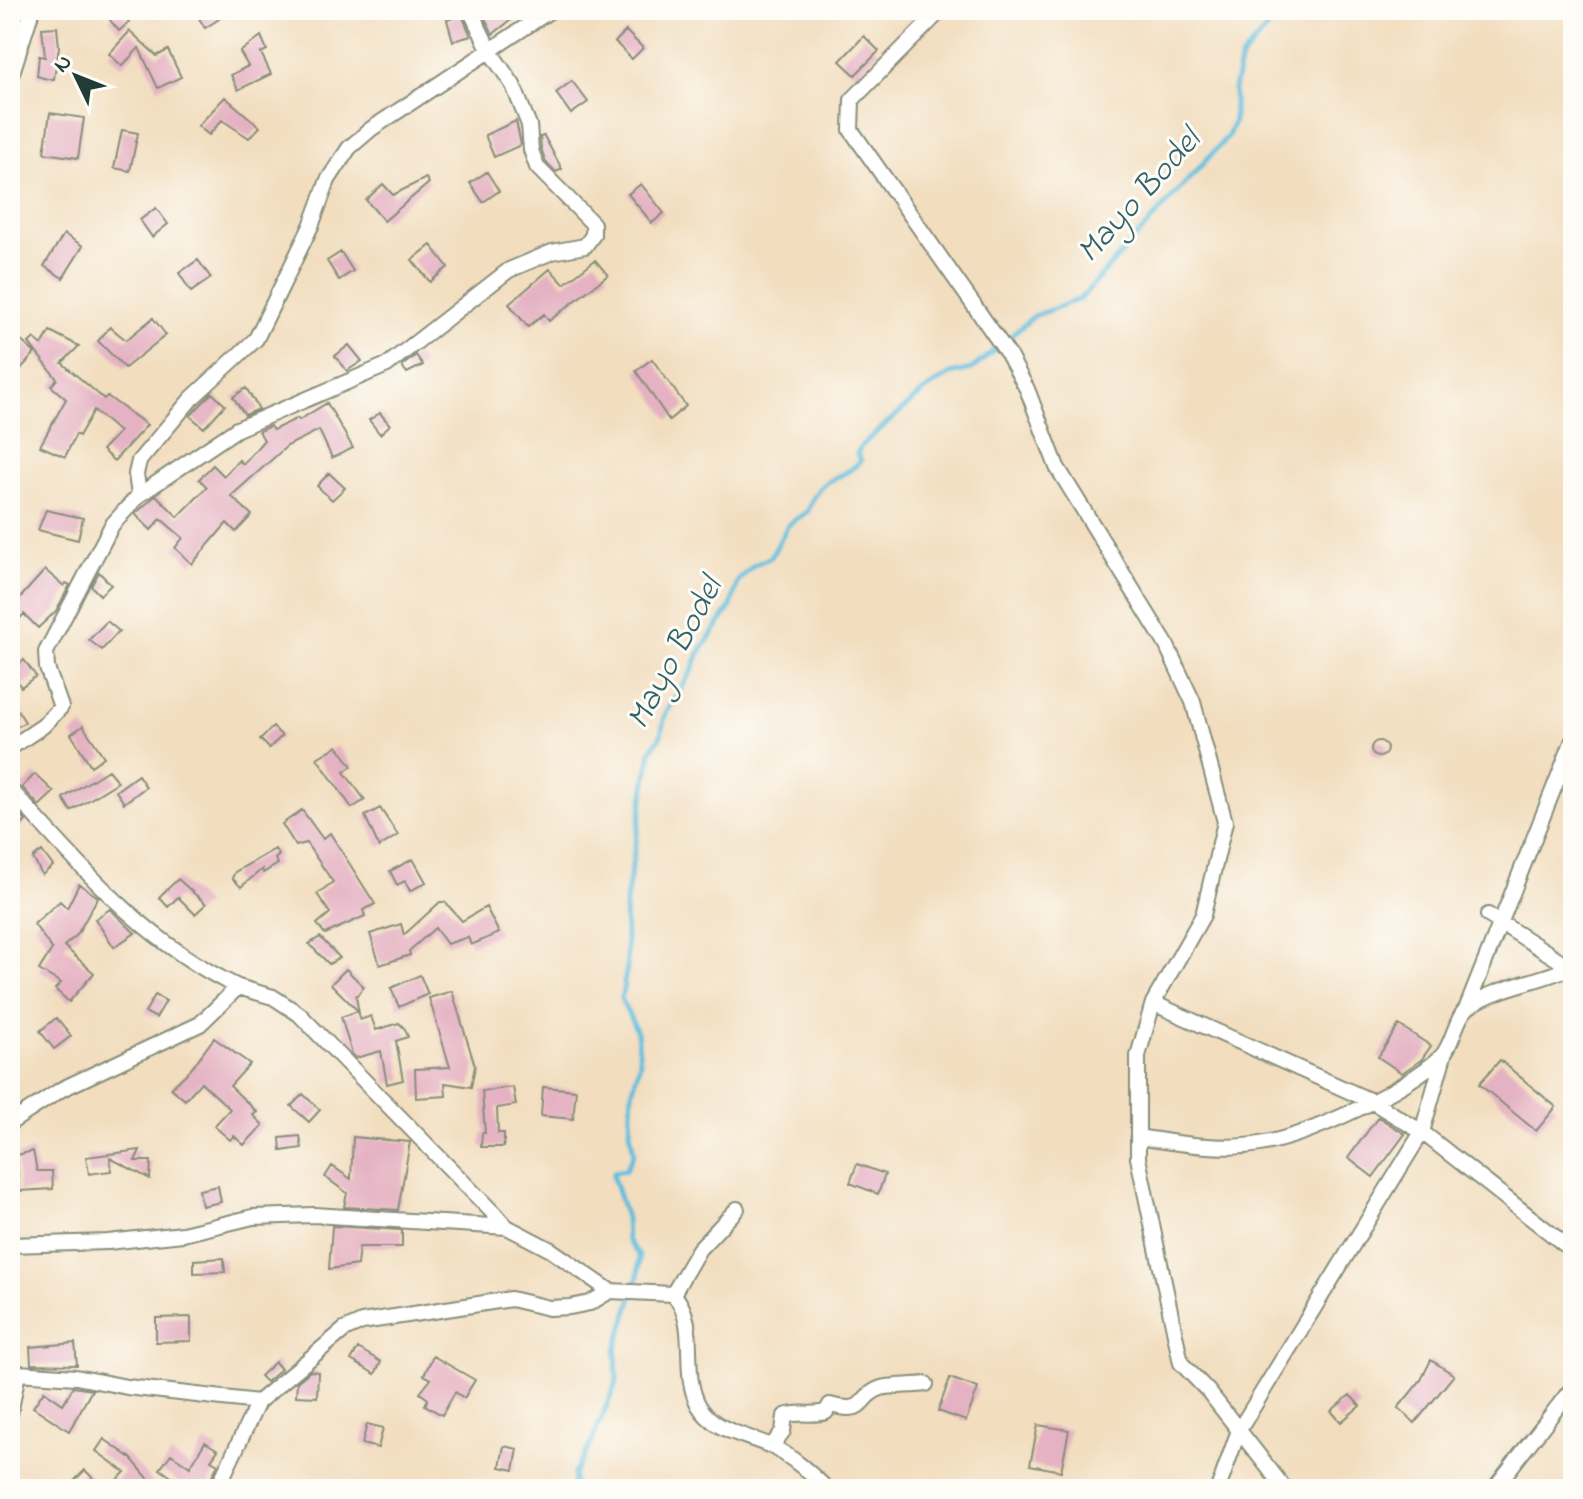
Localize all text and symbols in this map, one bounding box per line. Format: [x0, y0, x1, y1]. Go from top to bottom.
north arrow [36, 36, 116, 116]
text: N [47, 48, 80, 81]
water label: Mayo Bodel [1066, 116, 1217, 275]
water label: Mayo Bodel [615, 565, 739, 739]

